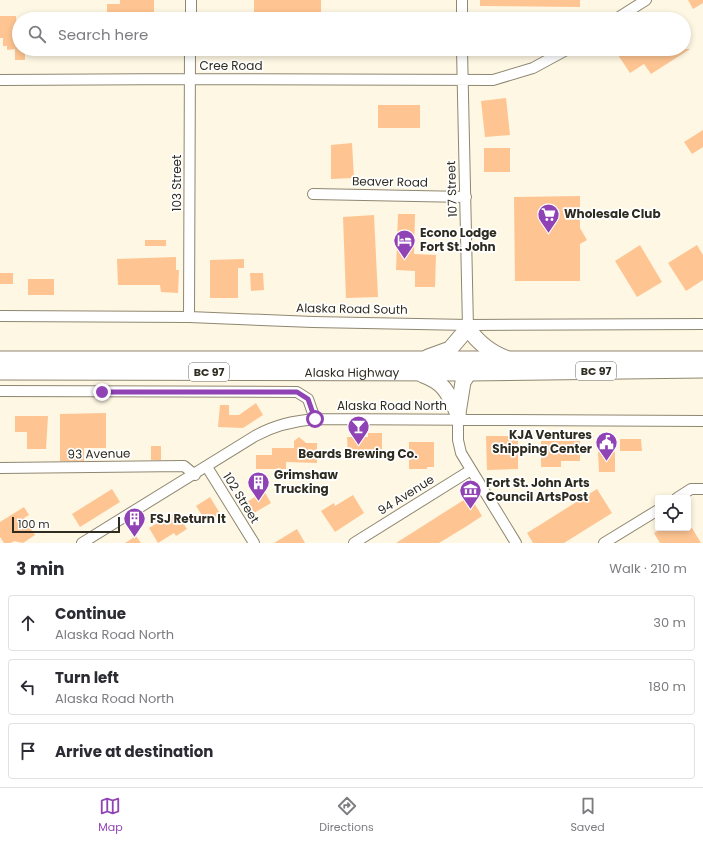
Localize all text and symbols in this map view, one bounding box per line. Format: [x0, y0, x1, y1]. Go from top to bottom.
search box [12, 12, 691, 56]
icon: search [26, 23, 48, 45]
text: Search here [58, 24, 148, 45]
street label: Cree Road [199, 57, 263, 74]
street label: 103 Street [168, 155, 185, 211]
street label: 107 Street [442, 161, 461, 217]
street label: Beaver Road [352, 172, 428, 191]
supermarket icon: Wholesale Club [536, 201, 562, 234]
place label: Wholesale Club [564, 205, 661, 222]
place label: Econo Lodge Fort St. John [420, 224, 497, 255]
hotel icon: Econo Lodge Fort St. John [391, 227, 417, 260]
street label: Alaska Road South [296, 299, 408, 318]
road number: BC 97 [576, 362, 616, 380]
road number: BC 97 [189, 363, 229, 381]
street label: Alaska Highway [305, 364, 400, 381]
route end [93, 383, 111, 401]
street label: Alaska Road North [337, 397, 447, 414]
route start [306, 410, 324, 428]
bar icon: Beards Brewing Co. [345, 414, 371, 447]
place label: KJA Ventures Shipping Center [492, 426, 592, 457]
public building icon: KJA Ventures Shipping Center [594, 429, 620, 462]
street label: 93 Avenue [67, 444, 131, 463]
place label: Beards Brewing Co. [298, 445, 418, 462]
place label: Grimshaw Trucking [274, 466, 338, 497]
street label: 102 Street [219, 469, 264, 526]
building icon: Grimshaw Trucking [246, 469, 272, 502]
street label: 94 Avenue [374, 471, 437, 519]
place label: Fort St. John Arts Council ArtsPost [486, 474, 590, 505]
museum icon: Fort St. John Arts Council ArtsPost [457, 477, 483, 510]
map controls [655, 495, 691, 531]
button: locate [655, 495, 691, 531]
building icon: FSJ Return It [121, 506, 147, 539]
place label: FSJ Return It [150, 510, 226, 527]
scale bar [12, 515, 120, 534]
text: 100 m [18, 516, 50, 532]
text: 3 min [16, 557, 64, 581]
text: Walk · 210 m [609, 559, 687, 578]
text: Continue [55, 603, 126, 624]
icon: ahead [17, 612, 39, 634]
text: 30 m [653, 613, 686, 632]
text: Alaska Road North [55, 625, 174, 644]
text: Turn left [55, 667, 119, 688]
icon: left [17, 676, 39, 698]
text: 180 m [649, 677, 686, 696]
text: Alaska Road North [55, 689, 174, 708]
icon: arrive [17, 740, 39, 762]
text: Arrive at destination [55, 741, 213, 762]
tab: Map [98, 795, 123, 836]
tab: Directions [319, 795, 374, 836]
tab: Saved [570, 795, 605, 836]

